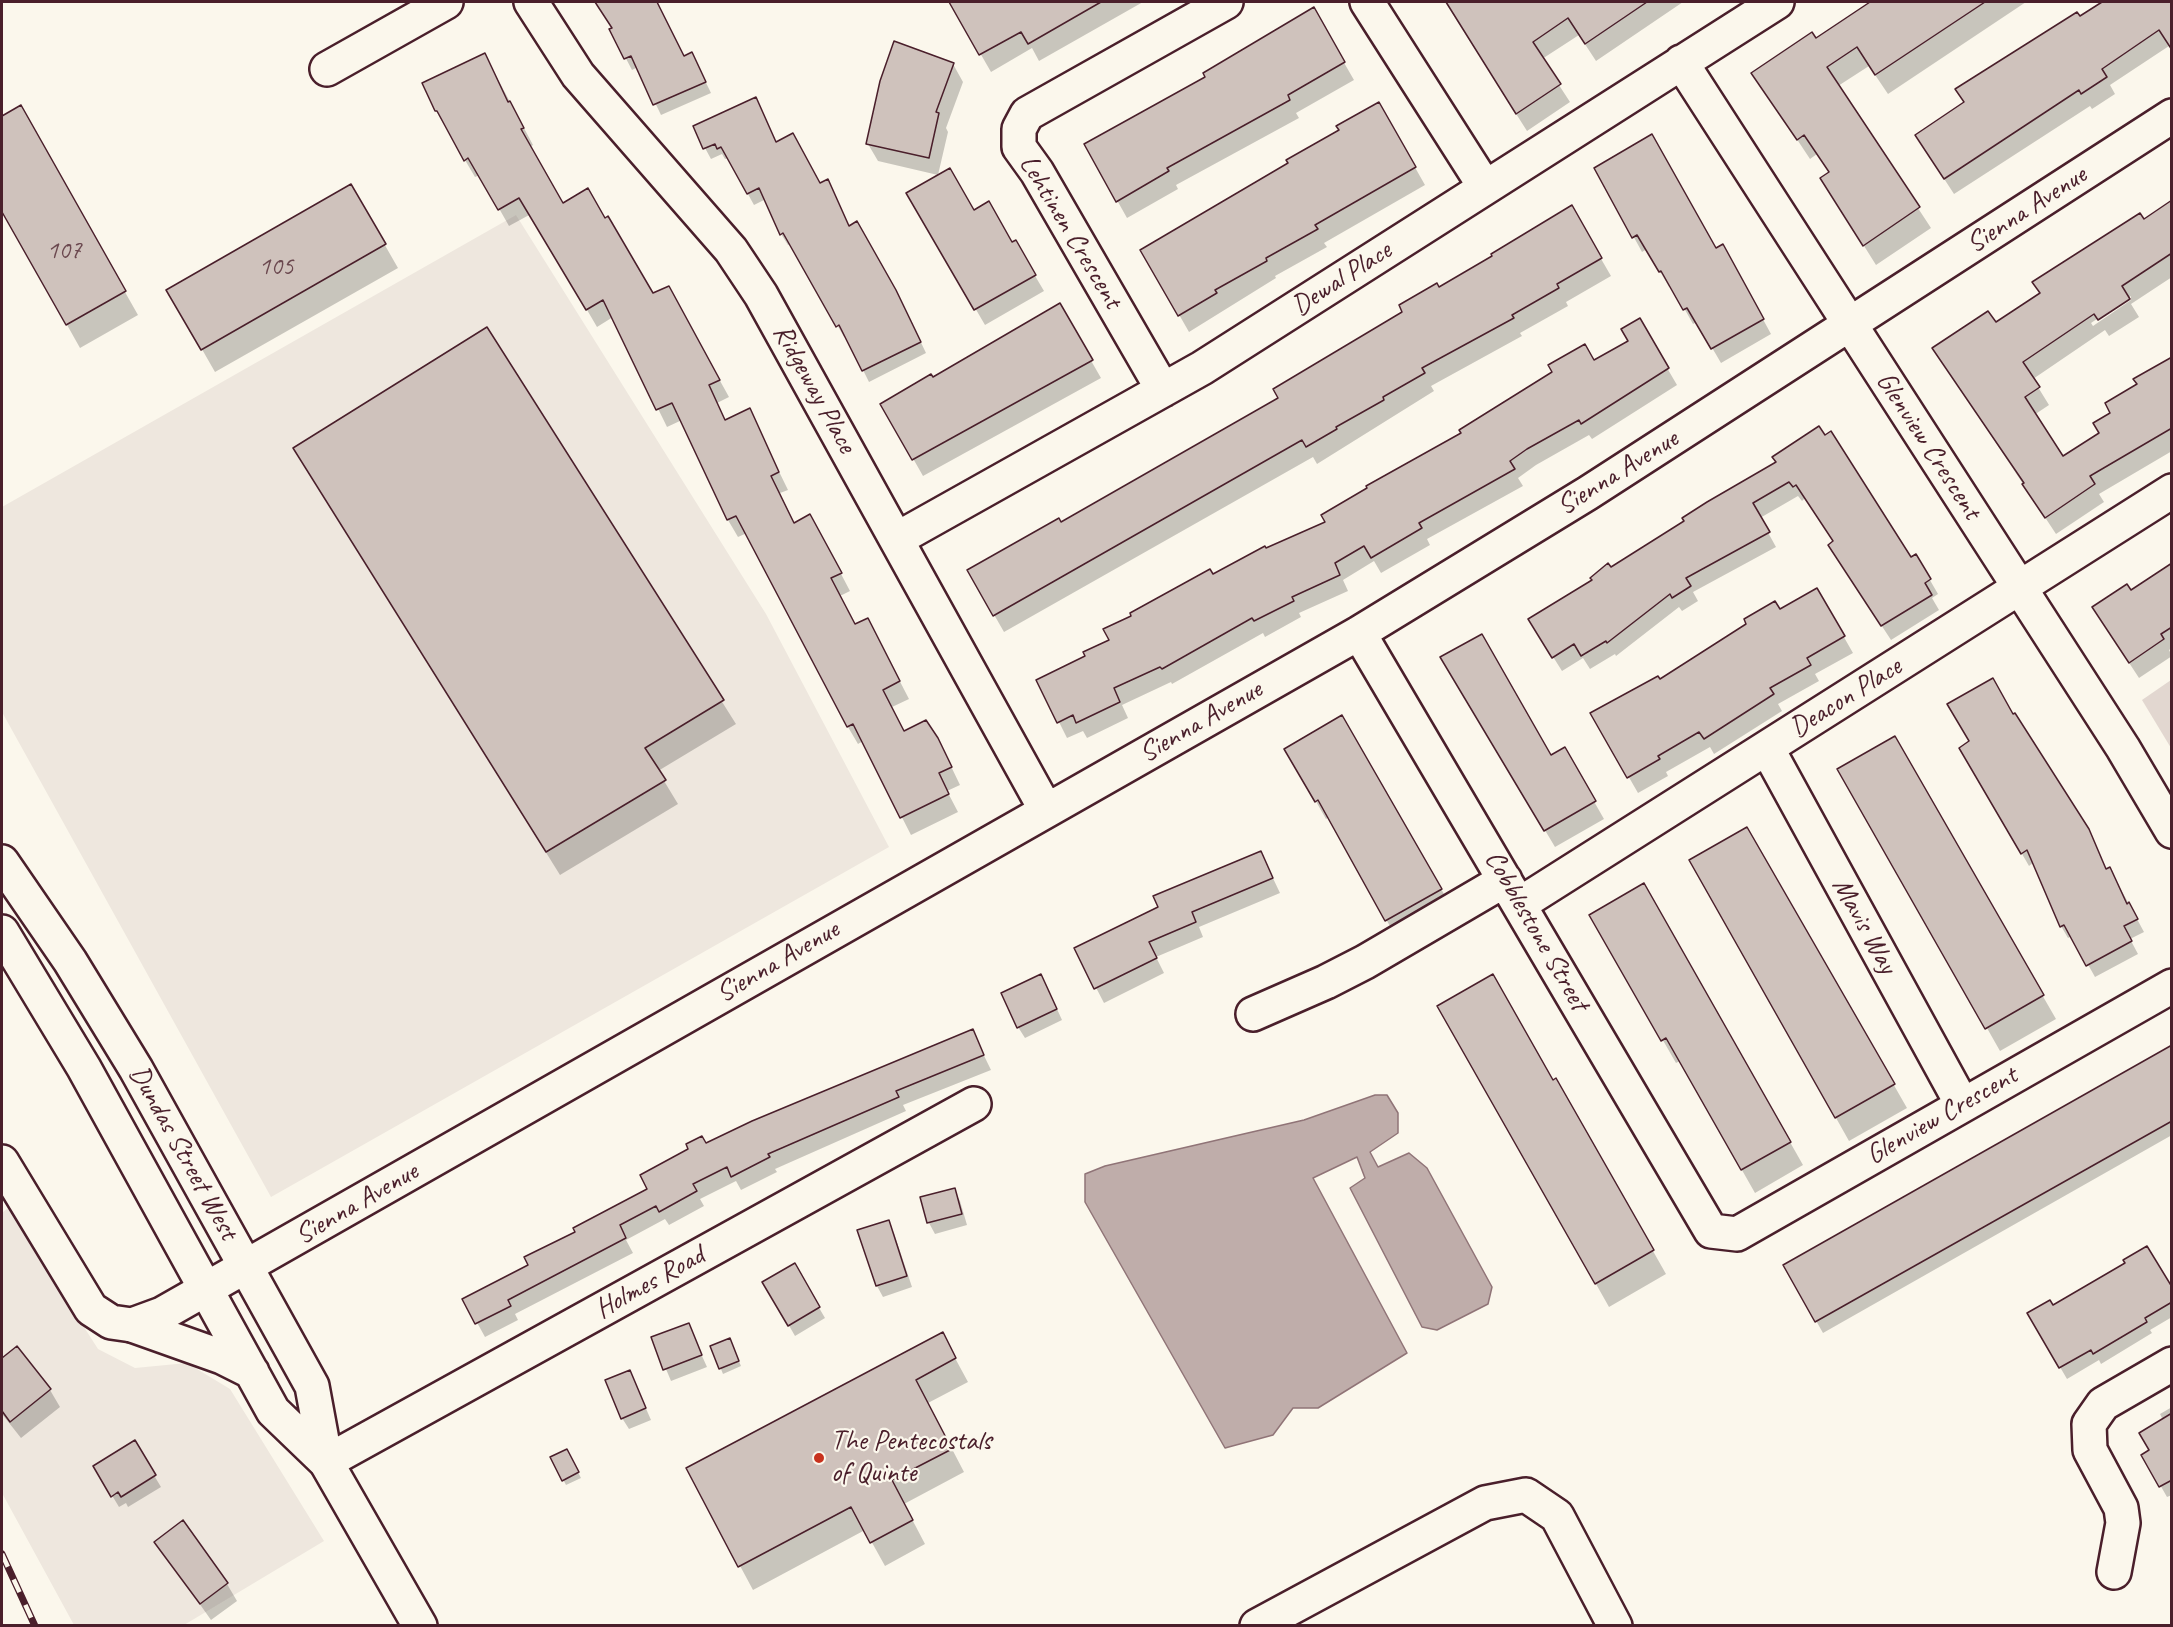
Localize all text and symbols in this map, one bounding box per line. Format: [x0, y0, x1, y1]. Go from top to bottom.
street label: Lehtinen Crescent [1011, 149, 1129, 315]
street label: Sienna Avenue [1961, 159, 2093, 261]
street label: Dewal Place [1286, 234, 1398, 324]
house number: 107 [46, 235, 82, 267]
house number: 105 [258, 251, 294, 283]
street label: Ridgeway Place [765, 319, 863, 459]
street label: Glenview Crescent [1868, 366, 1988, 526]
street label: Sienna Avenue [1551, 423, 1685, 523]
street label: Deacon Place [1784, 651, 1908, 745]
street label: Sienna Avenue [1134, 673, 1268, 771]
street label: Cobblestone Street [1477, 845, 1595, 1017]
street label: Mavis Way [1824, 872, 1904, 980]
street label: Sienna Avenue [711, 913, 845, 1011]
street label: Glenview Crescent [1861, 1059, 2023, 1173]
street label: Dundas Street West [121, 1060, 245, 1246]
street label: Sienna Avenue [290, 1155, 424, 1253]
street label: Holmes Road [589, 1239, 711, 1327]
place label: The Pentecostals of Quinte [831, 1425, 991, 1491]
marker: The Pentecostals of Quinte [812, 1451, 826, 1465]

